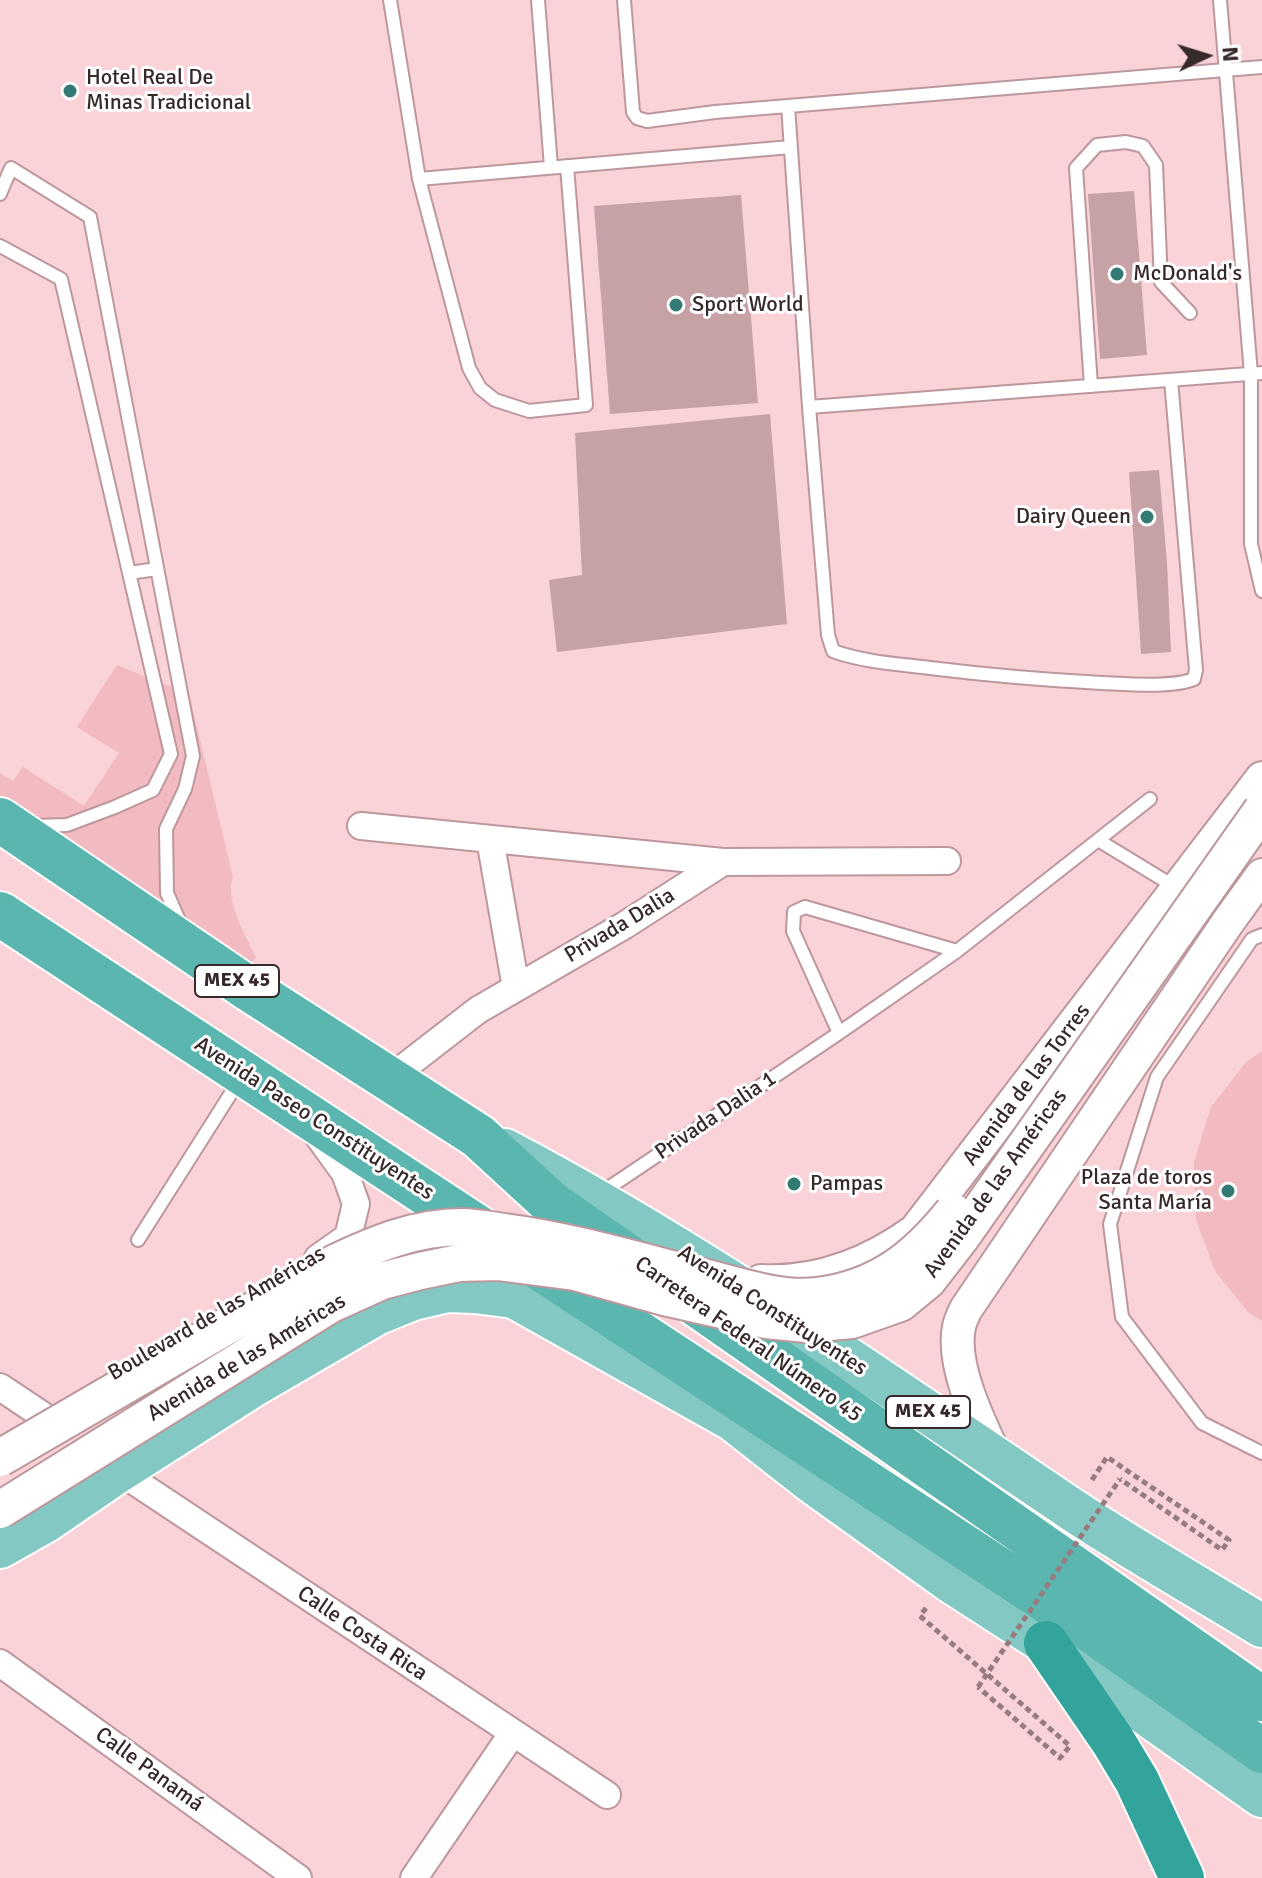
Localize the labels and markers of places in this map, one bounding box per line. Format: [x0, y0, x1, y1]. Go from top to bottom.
place label: Hotel Real De Minas Tradicional [86, 65, 251, 116]
marker: Hotel Real De Minas Tradicional [61, 82, 79, 100]
place label: McDonald's [1133, 261, 1242, 287]
marker: McDonald's [1108, 265, 1126, 283]
place label: Sport World [692, 292, 804, 318]
marker: Sport World [667, 296, 685, 314]
place label: Dairy Queen [1016, 504, 1131, 530]
marker: Dairy Queen [1138, 508, 1156, 526]
place label: Plaza de toros Santa María [1081, 1165, 1212, 1216]
place label: Pampas [810, 1171, 883, 1197]
marker: Pampas [785, 1175, 803, 1193]
marker: Plaza de toros Santa María [1219, 1182, 1237, 1200]

